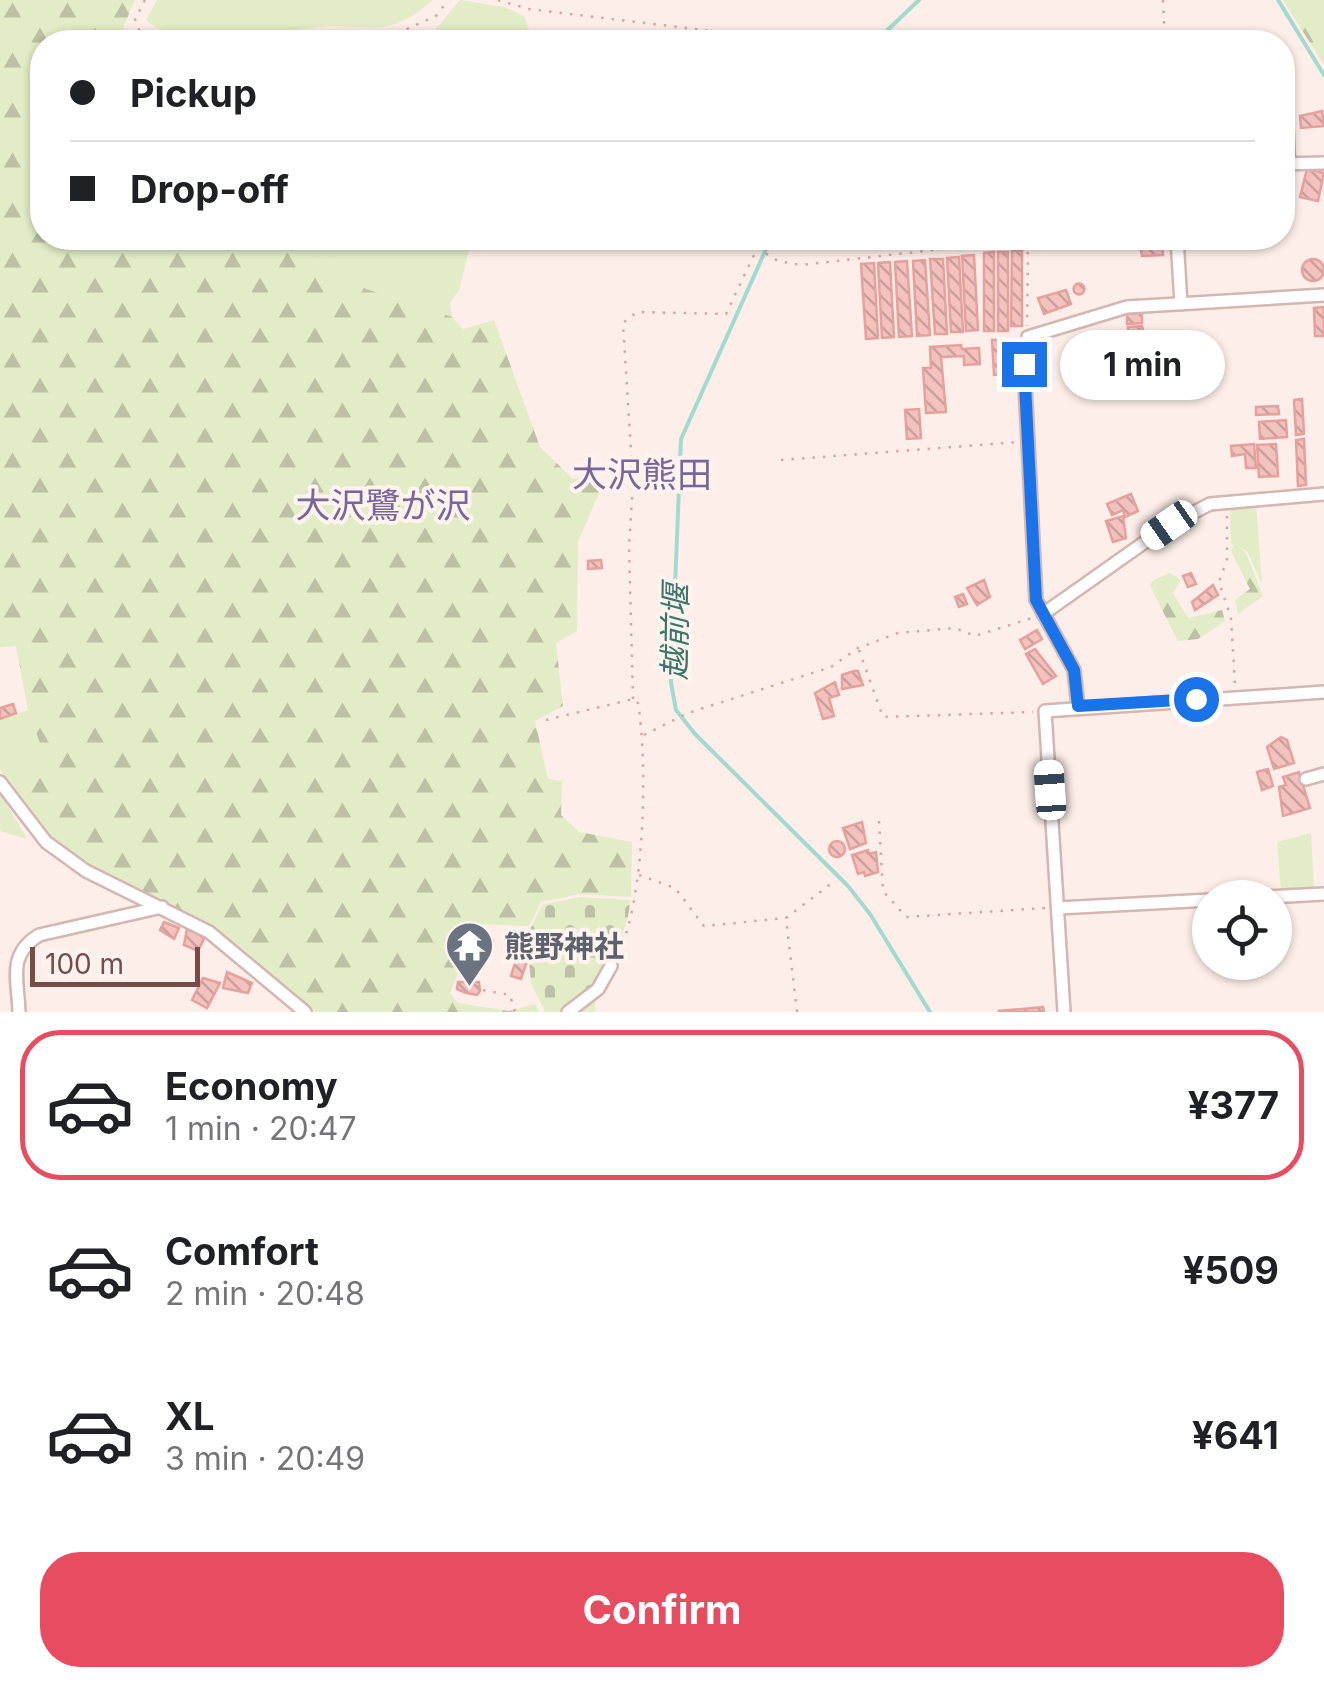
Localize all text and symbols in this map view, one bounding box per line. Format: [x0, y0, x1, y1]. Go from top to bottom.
text: Pickup [130, 70, 257, 116]
text: Drop-off [130, 166, 289, 212]
callout: 1 min [1059, 329, 1224, 399]
route end [1002, 342, 1047, 387]
text: 1 min [1103, 345, 1182, 384]
district label: 大沢熊田 [572, 453, 712, 495]
district label: 大沢鷺が沢 [295, 484, 471, 526]
car [1136, 496, 1202, 554]
water label: 越前堰 [655, 579, 695, 680]
route start [1174, 677, 1219, 722]
car [1033, 759, 1067, 821]
map controls [1192, 880, 1292, 980]
button: locate [1192, 880, 1292, 980]
temple icon: 熊野神社 [443, 920, 495, 988]
place label: 熊野神社 [504, 928, 624, 964]
scale bar [30, 942, 200, 986]
text: 100 m [45, 947, 124, 981]
icon: car [45, 1060, 135, 1150]
text: Economy [165, 1063, 338, 1109]
text: ¥377 [1188, 1082, 1279, 1128]
text: 1 min · 20:47 [165, 1109, 357, 1148]
icon: car [45, 1225, 135, 1315]
text: Comfort [165, 1228, 319, 1274]
text: ¥509 [1183, 1247, 1279, 1293]
text: 2 min · 20:48 [165, 1274, 365, 1313]
icon: car [45, 1390, 135, 1480]
text: XL [165, 1393, 215, 1439]
text: ¥641 [1192, 1412, 1279, 1458]
text: 3 min · 20:49 [165, 1439, 365, 1478]
button: Confirm [40, 1552, 1284, 1667]

